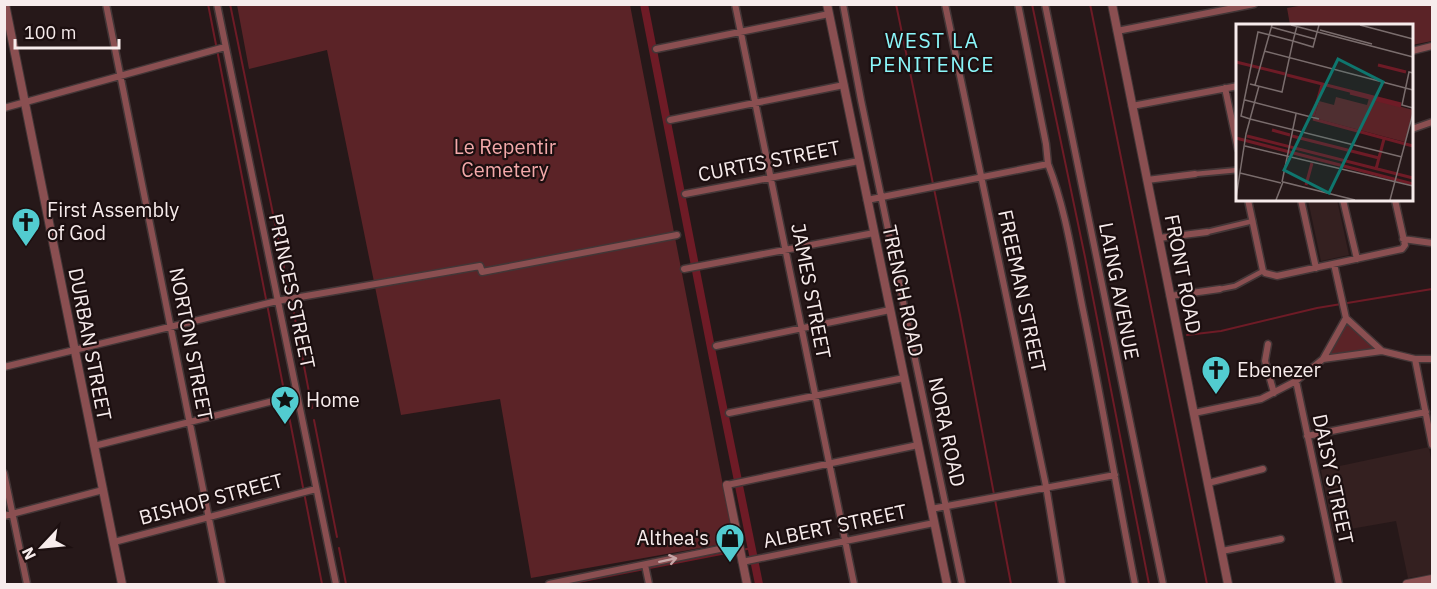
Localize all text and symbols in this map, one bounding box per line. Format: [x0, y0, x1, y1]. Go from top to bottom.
scale bar [15, 12, 118, 50]
text: 100 m [24, 21, 76, 44]
inset map [1236, 24, 1413, 201]
district label: WEST LA PENITENCE [869, 26, 995, 78]
park label: Le Repentir Cemetery [454, 133, 556, 183]
street label: CURTIS STREET [695, 133, 842, 188]
place label: First Assembly of God [47, 196, 179, 246]
church icon: First Assembly of God [10, 206, 42, 248]
street label: FREEMAN STREET [992, 207, 1053, 375]
street label: PRINCES STREET [263, 211, 322, 371]
street label: FRONT ROAD [1159, 212, 1208, 336]
street label: LAING AVENUE [1093, 220, 1146, 362]
street label: JAMES STREET [785, 221, 838, 361]
street label: TRENCH ROAD [876, 223, 931, 359]
street label: DURBAN STREET [62, 265, 119, 422]
street label: NORTON STREET [163, 265, 220, 423]
church icon: Ebenezer [1200, 354, 1232, 396]
place label: Ebenezer [1237, 356, 1321, 383]
street label: NORA ROAD [923, 375, 972, 489]
place icon: Home [269, 384, 301, 426]
place label: Home [306, 386, 360, 413]
street label: DAISY STREET [1307, 411, 1360, 546]
street label: BISHOP STREET [136, 466, 286, 531]
street label: ALBERT STREET [760, 497, 909, 554]
north arrow [12, 517, 72, 577]
shop icon: Althea's [714, 522, 746, 564]
place label: Althea's [637, 524, 709, 551]
text: N [17, 544, 40, 563]
one-way arrow [658, 554, 678, 565]

